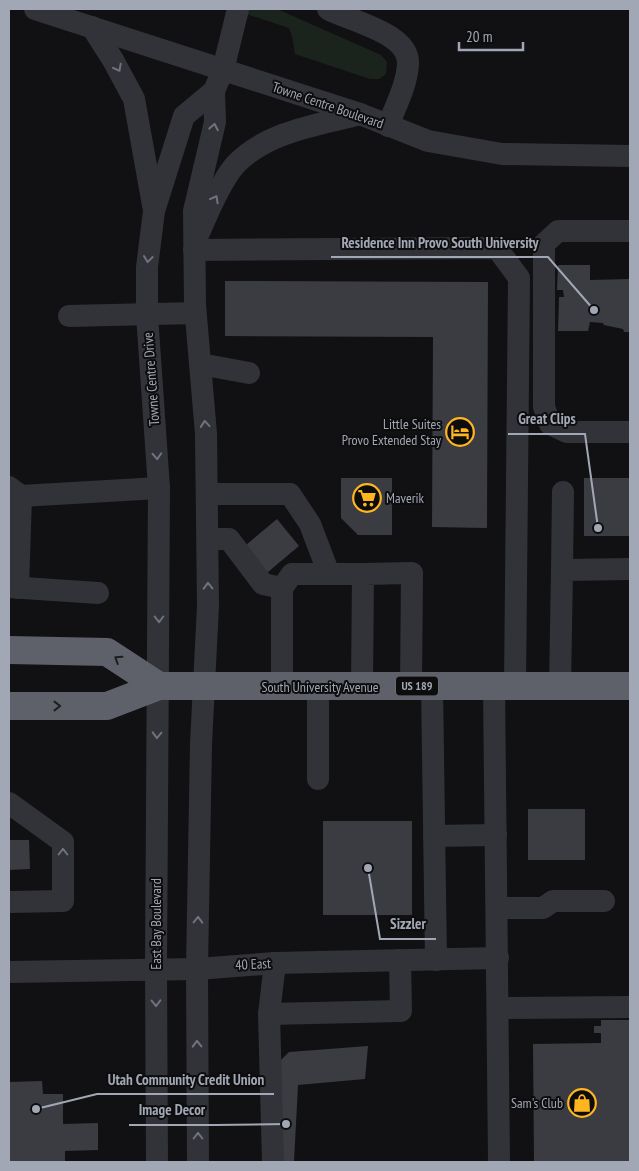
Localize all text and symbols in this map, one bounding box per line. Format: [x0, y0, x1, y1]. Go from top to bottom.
scale bar [459, 20, 523, 52]
text: 20 m [466, 27, 492, 46]
one-way arrow [112, 63, 122, 72]
street label: Towne Centre Boulevard [270, 77, 386, 133]
one-way arrow [208, 122, 218, 131]
one-way arrow [209, 196, 219, 205]
callout: Residence Inn Provo South University [331, 227, 548, 257]
text: Residence Inn Provo South University [341, 233, 540, 252]
one-way arrow [143, 256, 154, 264]
street label: Towne Centre Drive [139, 331, 163, 426]
callout: Great Clips [508, 404, 585, 434]
text: Great Clips [518, 409, 576, 428]
place label: Little Suites Provo Extended Stay [342, 415, 442, 449]
hotel icon: Little Suites Provo Extended Stay [445, 417, 475, 447]
one-way arrow [200, 419, 211, 427]
one-way arrow [151, 453, 162, 461]
supermarket icon: Maverik [352, 483, 382, 513]
place label: Maverik [386, 489, 425, 507]
one-way arrow [203, 582, 213, 590]
one-way arrow [154, 616, 164, 623]
one-way arrow [115, 656, 124, 666]
road number: US 189 [396, 676, 438, 696]
street label: South University Avenue [261, 678, 379, 696]
one-way arrow [54, 701, 62, 711]
one-way arrow [152, 731, 163, 739]
one-way arrow [58, 848, 68, 856]
street label: East Bay Boulevard [147, 878, 165, 970]
callout: Sizzler [380, 909, 436, 939]
text: Sizzler [390, 914, 427, 933]
one-way arrow [192, 916, 203, 924]
street label: 40 East [235, 954, 271, 974]
one-way arrow [151, 999, 161, 1007]
one-way arrow [192, 1040, 203, 1048]
callout: Utah Community Credit Union [97, 1064, 274, 1094]
text: Utah Community Credit Union [108, 1070, 265, 1089]
shop icon: Sam's Club [567, 1088, 597, 1118]
place label: Sam's Club [511, 1094, 563, 1112]
callout: Image Decor [129, 1095, 215, 1125]
text: Image Decor [139, 1100, 206, 1119]
one-way arrow [193, 1132, 203, 1140]

